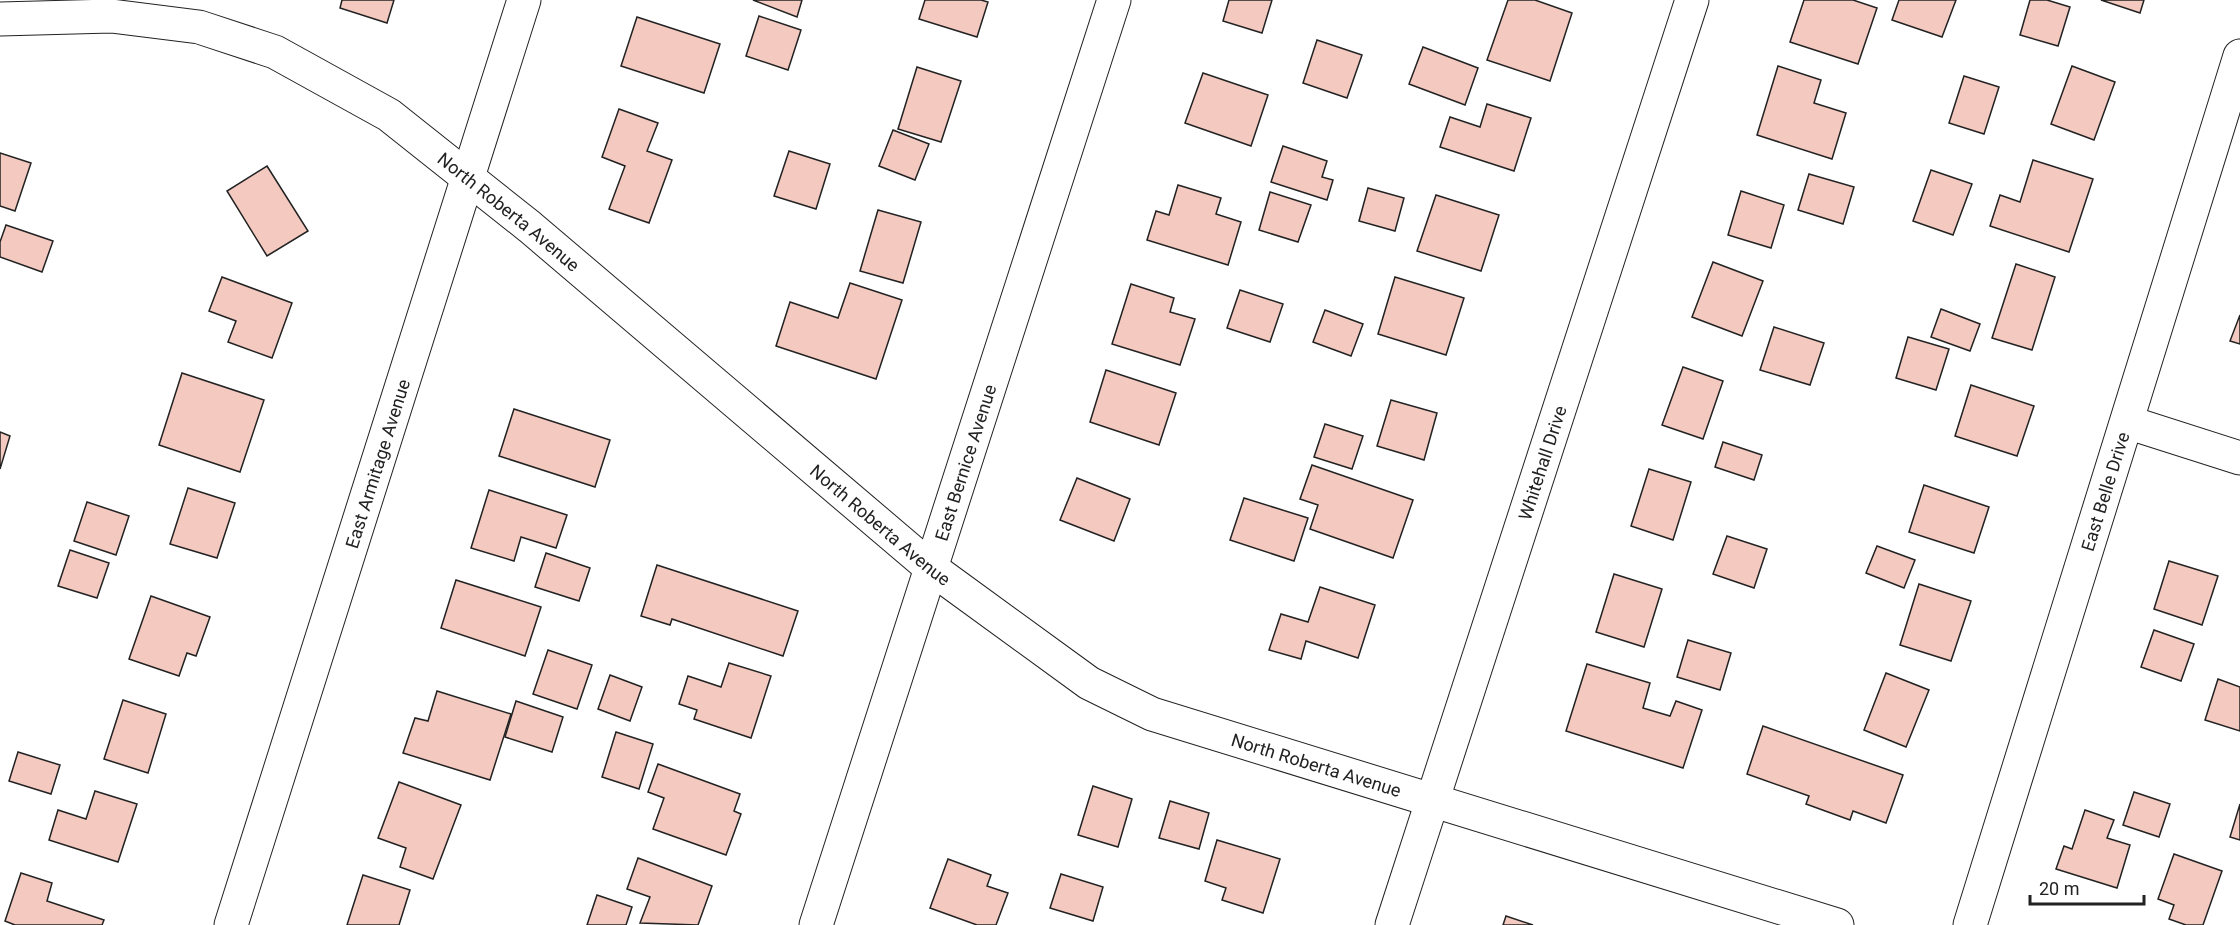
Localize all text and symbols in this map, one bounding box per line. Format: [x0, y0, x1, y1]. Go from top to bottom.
street label: North Roberta Avenue [434, 148, 584, 275]
street label: East Armitage Avenue [341, 376, 414, 551]
street label: East Bernice Avenue [930, 382, 1000, 543]
street label: Whitehall Drive [1514, 403, 1570, 523]
street label: East Belle Drive [2076, 429, 2133, 554]
street label: North Roberta Avenue [806, 460, 955, 589]
street label: North Roberta Avenue [1229, 729, 1404, 801]
scale bar [2030, 868, 2144, 906]
text: 20 m [2039, 878, 2079, 899]

